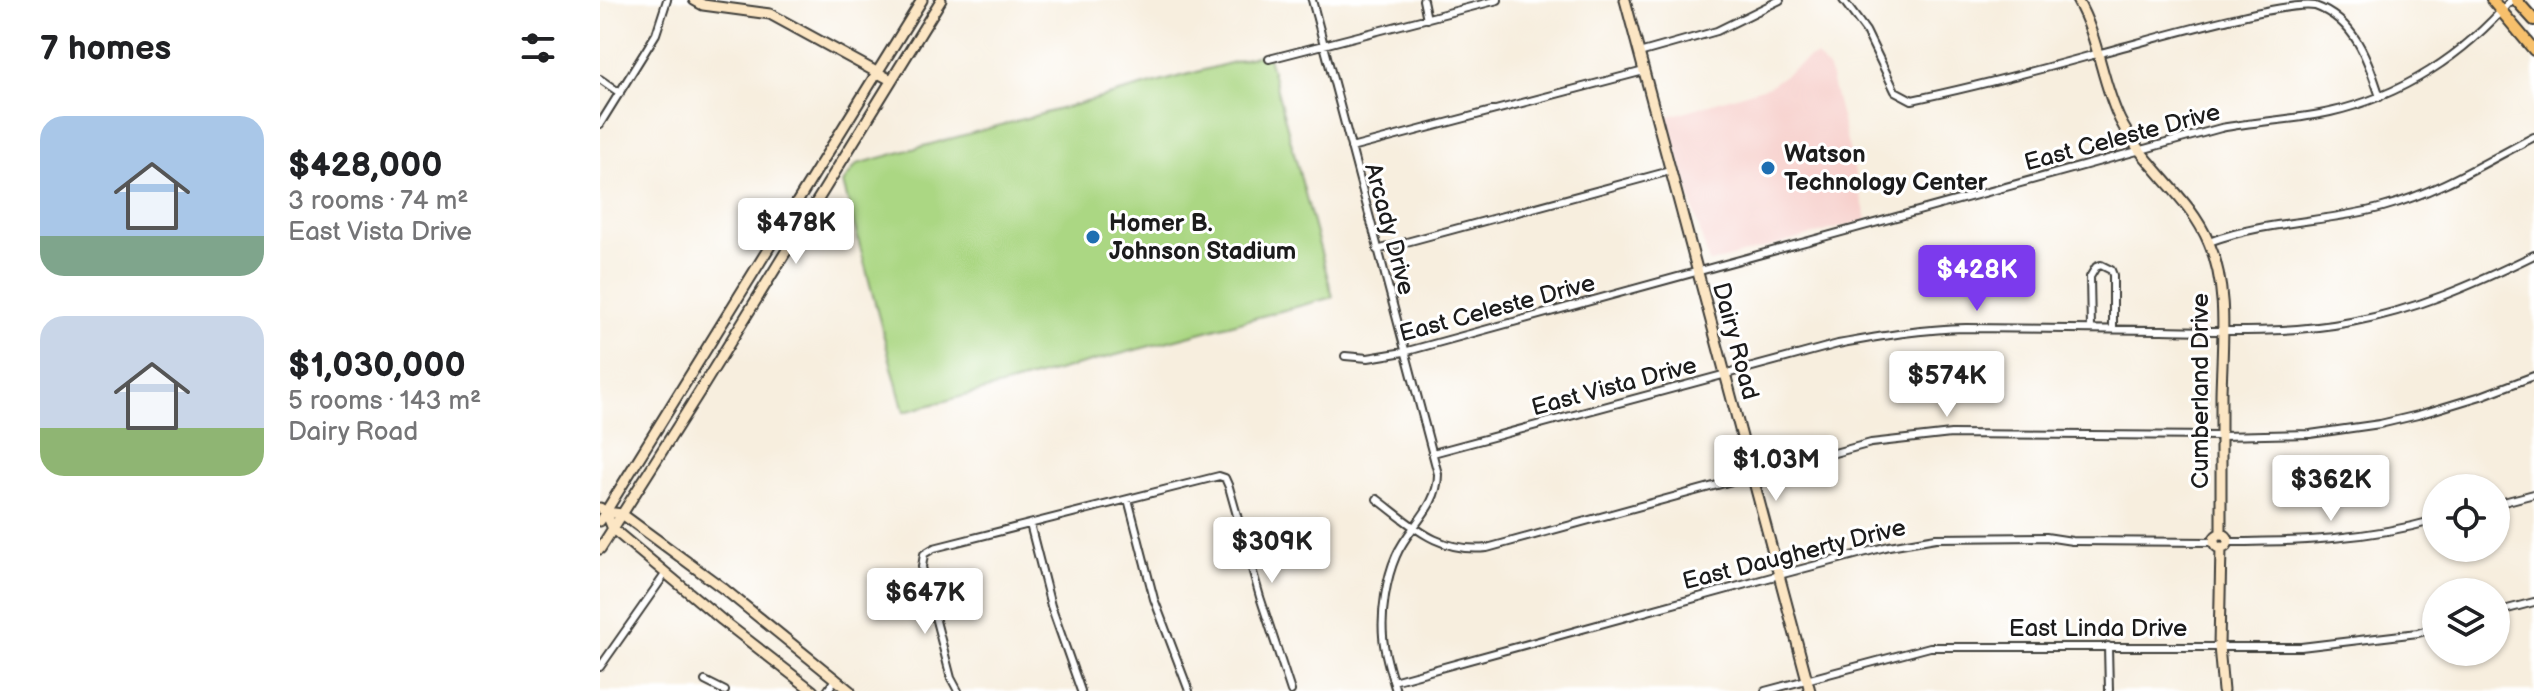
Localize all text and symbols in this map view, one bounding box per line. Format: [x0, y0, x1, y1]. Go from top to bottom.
icon: filters [516, 26, 560, 70]
text: 7 homes [40, 28, 171, 69]
street label: East Celeste Drive [2021, 97, 2223, 178]
place label: Watson Technology Center [1784, 140, 1988, 197]
text: $428,000 [288, 145, 442, 186]
icon: home [104, 148, 200, 244]
marker: Watson Technology Center [1759, 159, 1777, 177]
street label: Arcady Drive [1358, 160, 1421, 298]
text: 3 rooms · 74 m² [288, 186, 468, 217]
pin: $478K [740, 198, 852, 266]
text: $478K [756, 208, 836, 239]
place label: Homer B. Johnson Stadium [1109, 209, 1296, 266]
text: East Vista Drive [288, 217, 472, 248]
marker: Homer B. Johnson Stadium [1084, 228, 1102, 246]
pin: $428K [1921, 245, 2033, 313]
text: $428K [1936, 255, 2018, 286]
street label: East Celeste Drive [1396, 268, 1598, 349]
street label: Dairy Road [1706, 279, 1765, 403]
street label: Cumberland Drive [2186, 293, 2215, 489]
text: $1,030,000 [288, 345, 466, 386]
icon: home [104, 348, 200, 444]
street label: East Vista Drive [1528, 350, 1700, 422]
pin: $574K [1891, 351, 2003, 419]
text: $574K [1907, 361, 1987, 392]
text: 5 rooms · 143 m² [288, 386, 481, 417]
text: Dairy Road [288, 417, 418, 448]
pin: $1.03M [1711, 435, 1841, 503]
text: $1.03M [1732, 445, 1820, 476]
pin: $362K [2275, 455, 2387, 523]
text: $362K [2290, 465, 2372, 496]
map controls [2422, 474, 2510, 666]
button: locate [2422, 474, 2510, 562]
street label: East Daugherty Drive [1679, 513, 1909, 596]
pin: $309K [1216, 517, 1328, 585]
text: $309K [1231, 527, 1313, 558]
pin: $647K [869, 568, 981, 636]
text: $647K [885, 578, 965, 609]
button: layers [2422, 578, 2510, 666]
street label: East Linda Drive [2009, 614, 2187, 643]

